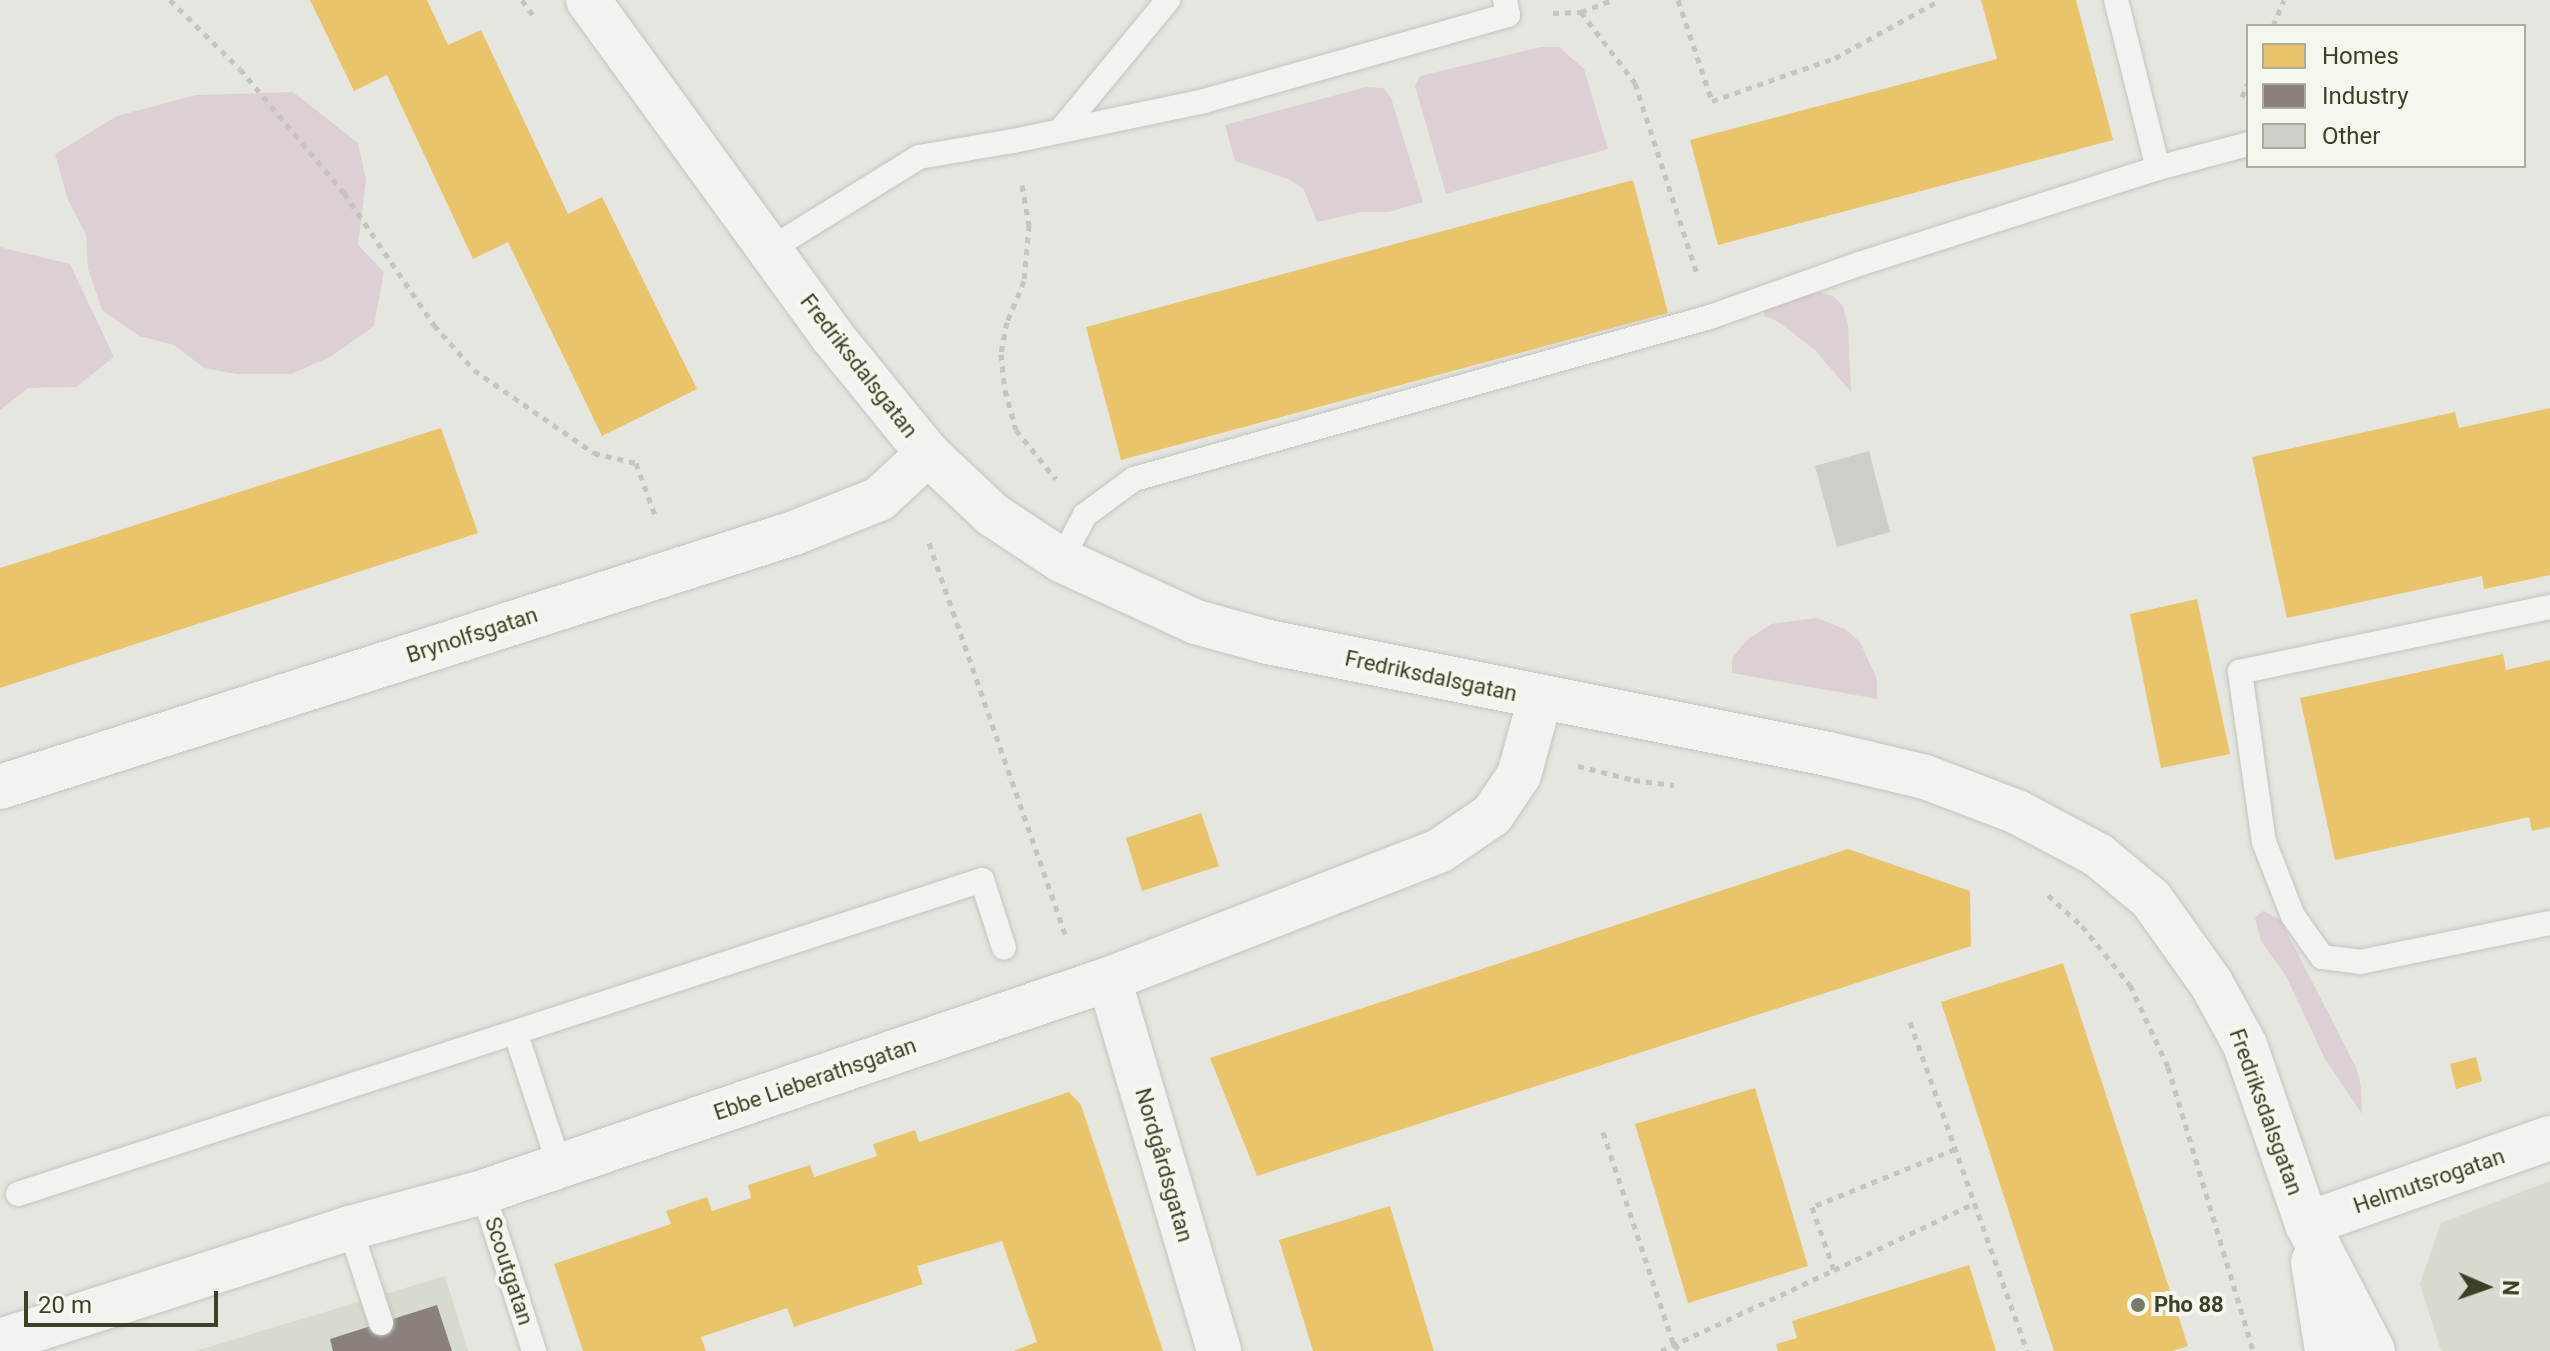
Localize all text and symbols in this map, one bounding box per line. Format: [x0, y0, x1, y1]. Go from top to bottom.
legend [2246, 24, 2526, 168]
text: Homes [2322, 42, 2399, 70]
text: Industry [2322, 82, 2408, 110]
text: Other [2322, 122, 2380, 150]
street label: Fredriksdalsgatan [795, 289, 923, 443]
street label: Brynolfsgatan [403, 601, 541, 669]
street label: Fredriksdalsgatan [1343, 645, 1519, 707]
street label: Fredriksdalsgatan [2224, 1025, 2308, 1199]
street label: Ebbe Lieberathsgatan [710, 1032, 920, 1126]
street label: Nordgårdsgatan [1129, 1085, 1199, 1245]
street label: Helmutsrogatan [2350, 1143, 2508, 1219]
street label: Scoutgatan [479, 1214, 539, 1328]
north arrow [2446, 1247, 2526, 1327]
scale bar [28, 1275, 222, 1325]
text: N [2498, 1280, 2523, 1296]
text: 20 m [38, 1291, 92, 1319]
place label: Pho 88 [2154, 1292, 2224, 1318]
marker: Pho 88 [2129, 1296, 2147, 1314]

